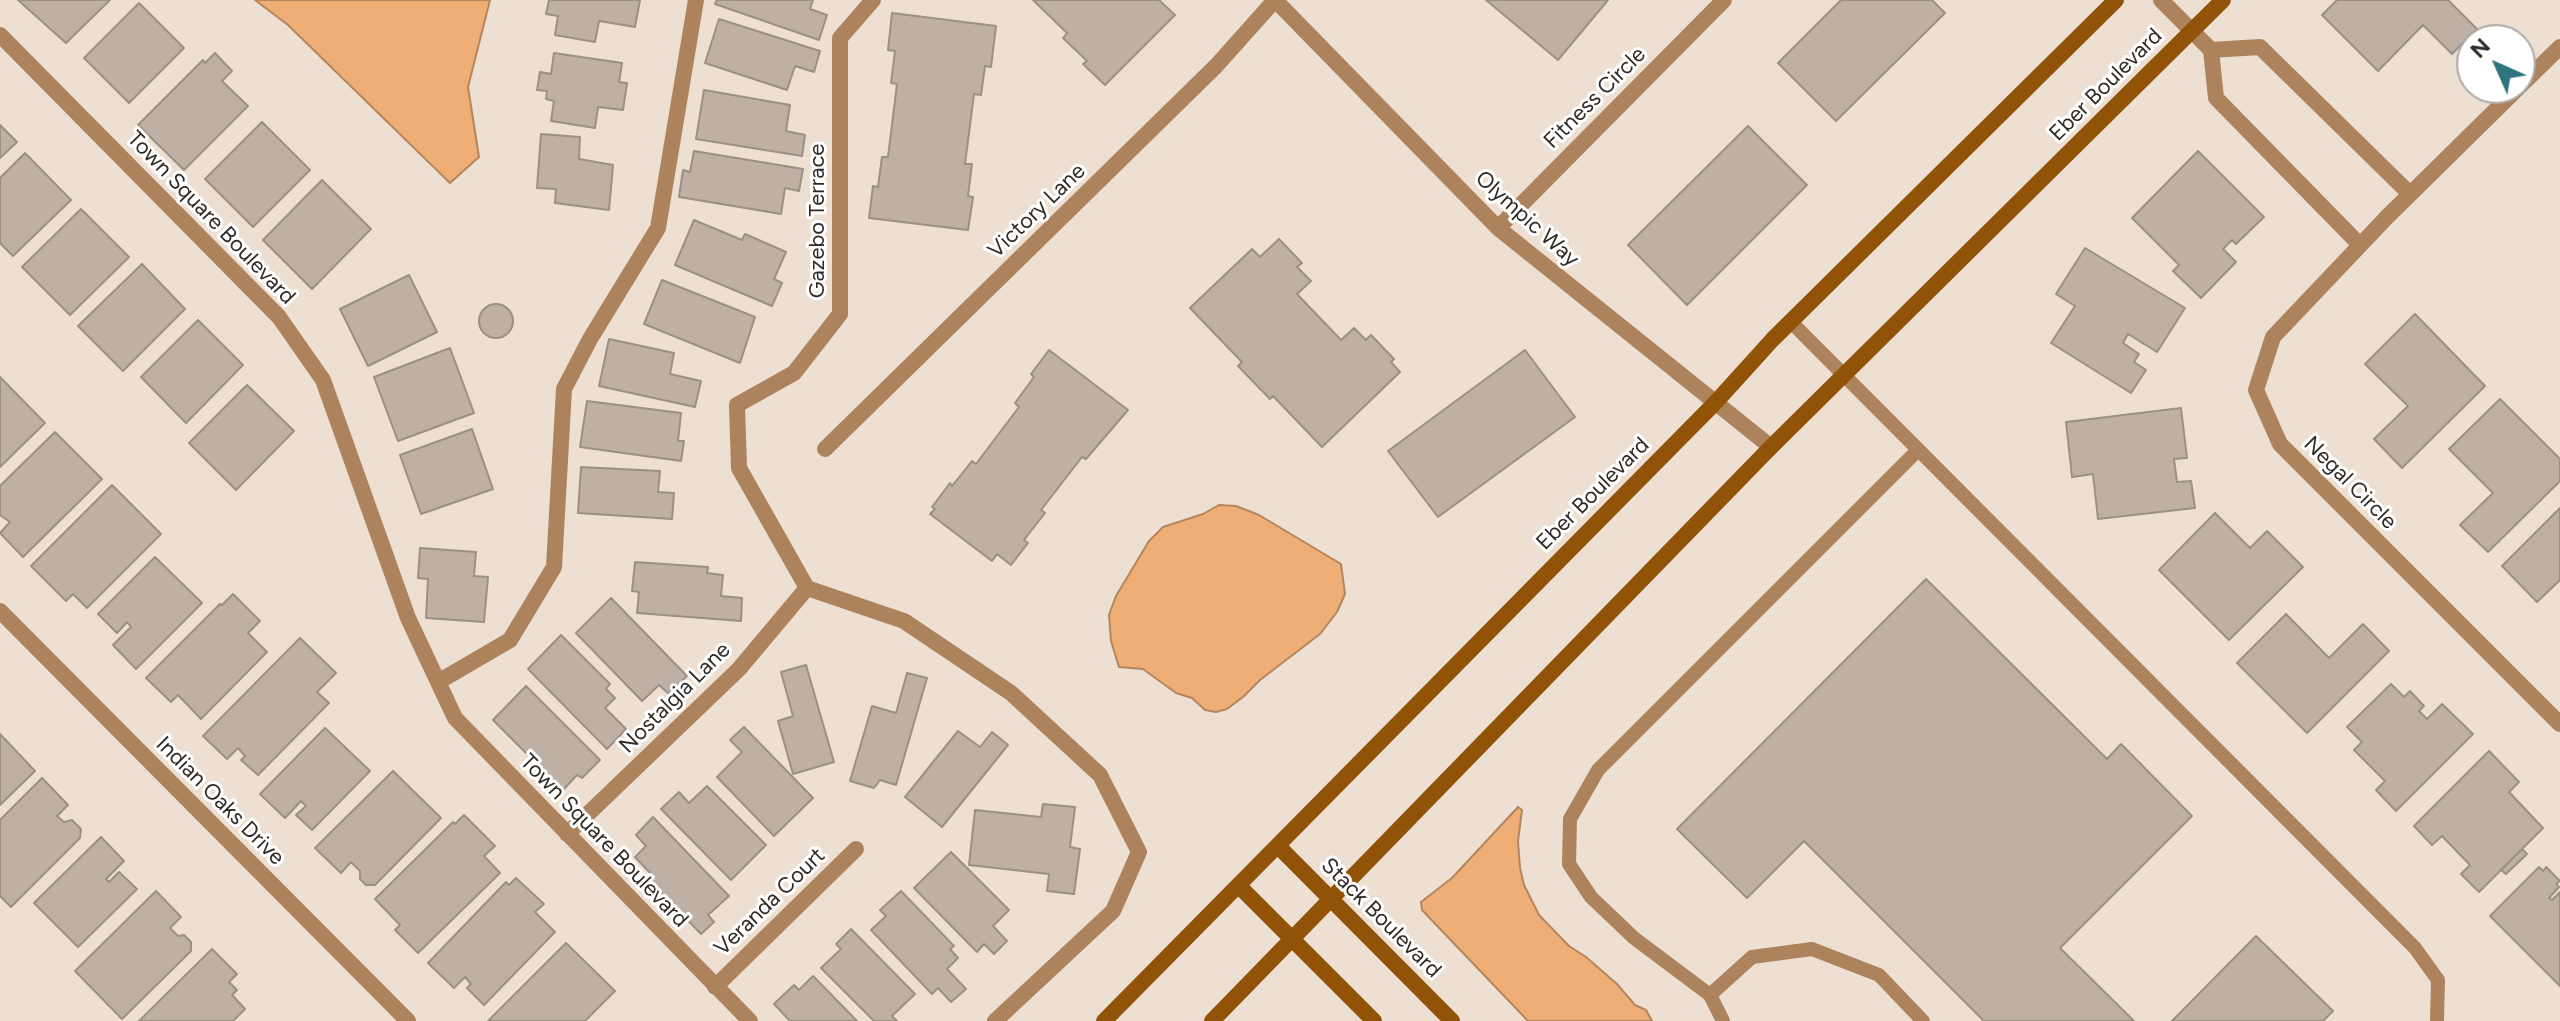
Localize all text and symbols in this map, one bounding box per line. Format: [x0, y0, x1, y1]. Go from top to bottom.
street label: Eber Boulevard [2044, 23, 2168, 147]
north arrow [2456, 24, 2536, 104]
text: N [2465, 33, 2496, 64]
street label: Fitness Circle [1539, 42, 1651, 154]
street label: Town Square Boulevard [121, 126, 301, 310]
street label: Gazebo Terrace [805, 144, 831, 298]
street label: Victory Lane [983, 158, 1091, 264]
street label: Olympic Way [1470, 166, 1584, 272]
street label: Negal Circle [2298, 431, 2402, 535]
street label: Eber Boulevard [1531, 432, 1655, 556]
street label: Nostalgia Lane [614, 637, 736, 759]
street label: Indian Oaks Drive [150, 731, 290, 871]
street label: Town Square Boulevard [514, 749, 694, 933]
street label: Veranda Court [709, 843, 831, 961]
street label: Stack Boulevard [1316, 853, 1446, 983]

